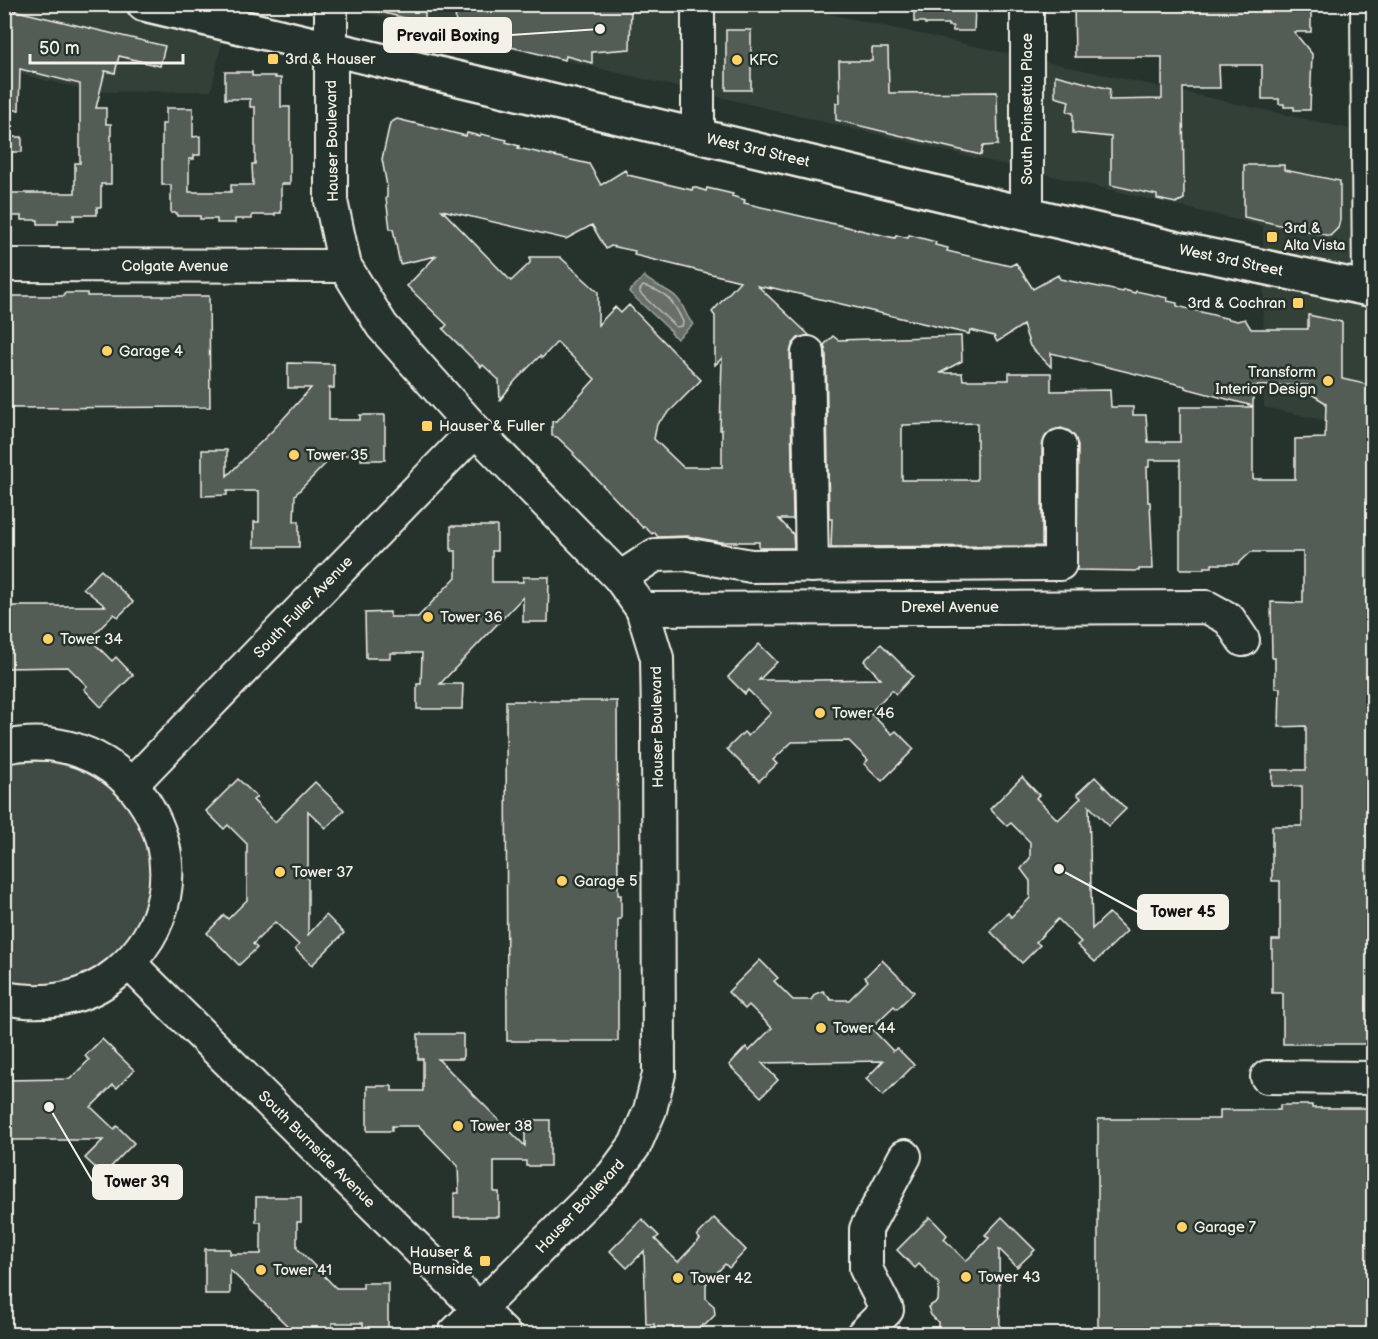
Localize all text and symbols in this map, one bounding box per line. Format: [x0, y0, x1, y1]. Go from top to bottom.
callout: Prevail Boxing [384, 18, 511, 52]
scale bar [30, 27, 183, 65]
text: Prevail Boxing [396, 27, 500, 46]
street label: South Poinsettia Place [1018, 33, 1037, 185]
text: 50 m [39, 38, 80, 59]
place label: 3rd & Hauser [285, 50, 376, 69]
place label: KFC [749, 51, 779, 70]
marker: 3rd & Hauser [266, 52, 280, 66]
marker: KFC [730, 53, 744, 67]
street label: Hauser Boulevard [322, 80, 343, 202]
street label: West 3rd Street [704, 129, 812, 172]
place label: 3rd & Alta Vista [1284, 219, 1346, 255]
marker: 3rd & Alta Vista [1265, 230, 1279, 244]
street label: West 3rd Street [1177, 240, 1285, 281]
street label: Colgate Avenue [121, 257, 229, 276]
place label: 3rd & Cochran [1187, 294, 1286, 313]
marker: 3rd & Cochran [1291, 296, 1305, 310]
place label: Garage 4 [119, 342, 183, 361]
marker: Garage 4 [100, 344, 114, 358]
place label: Transform Interior Design [1215, 363, 1316, 399]
marker: Transform Interior Design [1321, 374, 1335, 388]
place label: Hauser & Fuller [439, 417, 545, 436]
marker: Hauser & Fuller [420, 419, 434, 433]
place label: Tower 35 [306, 446, 368, 465]
marker: Tower 35 [287, 448, 301, 462]
street label: South Fuller Avenue [250, 552, 357, 663]
street label: Drexel Avenue [901, 598, 999, 617]
place label: Tower 36 [440, 608, 503, 627]
marker: Tower 36 [421, 610, 435, 624]
place label: Tower 34 [60, 630, 123, 649]
marker: Tower 34 [41, 632, 55, 646]
street label: Hauser Boulevard [647, 666, 668, 788]
place label: Tower 46 [832, 704, 895, 723]
marker: Tower 46 [813, 706, 827, 720]
place label: Tower 37 [292, 863, 353, 882]
marker: Tower 37 [273, 865, 287, 879]
place label: Garage 5 [574, 872, 638, 891]
marker: Garage 5 [555, 874, 569, 888]
callout: Tower 45 [1138, 895, 1228, 929]
text: Tower 45 [1150, 903, 1216, 922]
place label: Tower 44 [833, 1019, 896, 1038]
marker: Tower 44 [814, 1021, 828, 1035]
street label: South Burnside Avenue [254, 1087, 379, 1212]
place label: Tower 38 [470, 1117, 532, 1136]
marker: Tower 38 [451, 1119, 465, 1133]
street label: Hauser Boulevard [532, 1155, 629, 1257]
callout: Tower 39 [93, 1165, 182, 1199]
text: Tower 39 [104, 1173, 170, 1192]
place label: Garage 7 [1194, 1218, 1257, 1237]
marker: Garage 7 [1175, 1220, 1189, 1234]
place label: Hauser & Burnside [409, 1243, 473, 1279]
marker: Hauser & Burnside [478, 1254, 492, 1268]
place label: Tower 41 [273, 1261, 332, 1280]
marker: Tower 41 [254, 1263, 268, 1277]
place label: Tower 43 [978, 1268, 1041, 1287]
place label: Tower 42 [690, 1269, 752, 1288]
marker: Tower 43 [959, 1270, 973, 1284]
marker: Tower 42 [671, 1271, 685, 1285]

